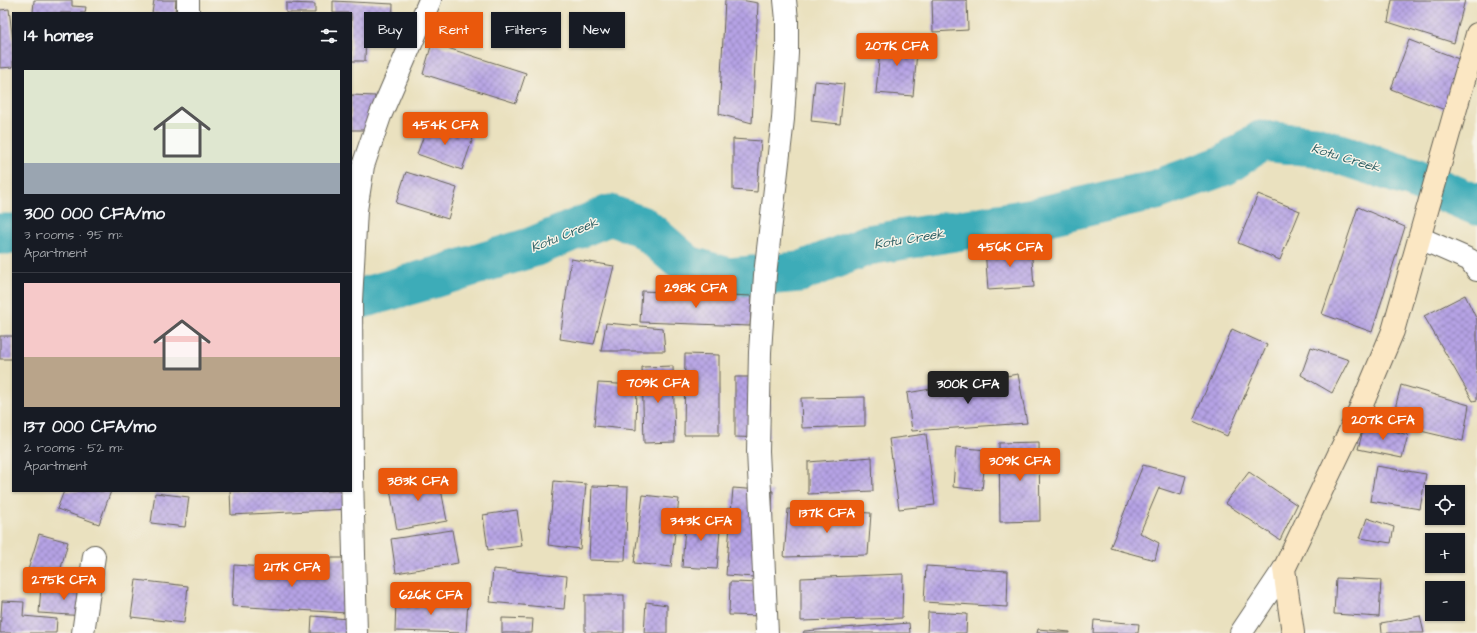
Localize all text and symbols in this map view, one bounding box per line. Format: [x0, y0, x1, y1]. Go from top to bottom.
chip: Buy [364, 12, 417, 48]
chip: Rent [425, 12, 483, 48]
chip: Filters [491, 12, 561, 48]
chip: New [569, 12, 625, 48]
text: 14 homes [24, 24, 94, 48]
icon: filters [318, 25, 340, 47]
pin: 207K CFA [856, 33, 938, 67]
text: 207K CFA [865, 37, 929, 55]
icon: home [146, 96, 218, 168]
pin: 454K CFA [404, 112, 486, 146]
text: 454K CFA [412, 116, 478, 134]
water label: Kotu Creek [1309, 139, 1383, 177]
text: 300 000 CFA/mo [24, 202, 165, 226]
water label: Kotu Creek [528, 213, 601, 257]
water label: Kotu Creek [873, 224, 946, 253]
text: 3 rooms · 95 m² [24, 226, 123, 244]
pin: 456K CFA [969, 234, 1051, 268]
text: 456K CFA [977, 238, 1043, 256]
text: Apartment [24, 244, 88, 262]
pin: 298K CFA [655, 275, 737, 309]
text: 298K CFA [665, 279, 727, 297]
icon: home [146, 309, 218, 381]
pin: 709K CFA [617, 370, 699, 404]
pin: 300K CFA [927, 371, 1009, 405]
text: 709K CFA [626, 374, 690, 392]
text: 300K CFA [937, 375, 999, 393]
pin: 207K CFA [1342, 407, 1424, 441]
text: 207K CFA [1351, 411, 1415, 429]
text: 137 000 CFA/mo [24, 415, 156, 439]
text: 2 rooms · 52 m² [24, 439, 124, 457]
pin: 309K CFA [979, 448, 1061, 482]
text: 309K CFA [989, 452, 1051, 470]
text: Apartment [24, 457, 88, 475]
pin: 383K CFA [377, 468, 459, 502]
text: 383K CFA [387, 472, 449, 490]
map controls [1425, 485, 1465, 621]
button: locate [1425, 485, 1465, 525]
pin: 137K CFA [786, 500, 868, 534]
text: 137K CFA [799, 504, 855, 522]
pin: 343K CFA [660, 508, 742, 542]
text: 343K CFA [670, 512, 732, 530]
button: + [1425, 533, 1465, 573]
pin: 217K CFA [251, 554, 333, 588]
text: 217K CFA [264, 558, 320, 576]
pin: 275K CFA [23, 567, 105, 601]
text: 275K CFA [32, 571, 96, 589]
button: − [1425, 581, 1465, 621]
pin: 626K CFA [390, 582, 472, 616]
text: 626K CFA [399, 586, 463, 604]

